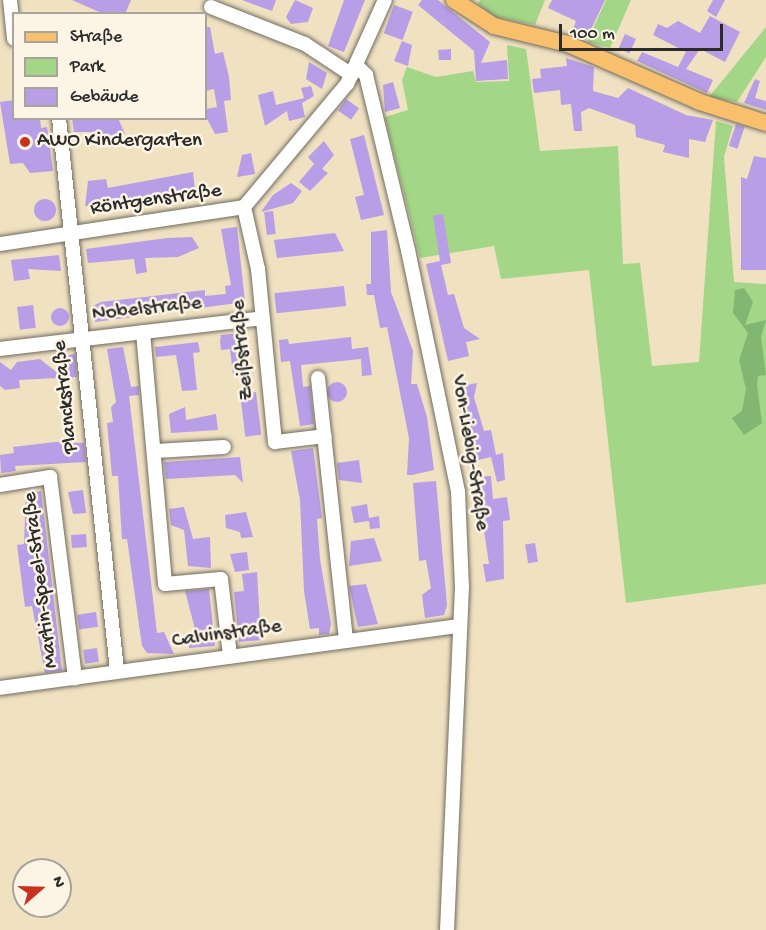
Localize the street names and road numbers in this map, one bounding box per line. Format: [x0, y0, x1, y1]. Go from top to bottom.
street label: Röntgenstraße [89, 179, 223, 223]
street label: Nobelstraße [91, 292, 203, 328]
street label: Zeißstraße [227, 299, 261, 401]
street label: Planckstraße [49, 339, 85, 455]
street label: Von-Liebig-Straße [444, 373, 494, 533]
street label: Martin-Speel-Straße [19, 490, 65, 670]
street label: Calvinstraße [171, 615, 283, 655]

